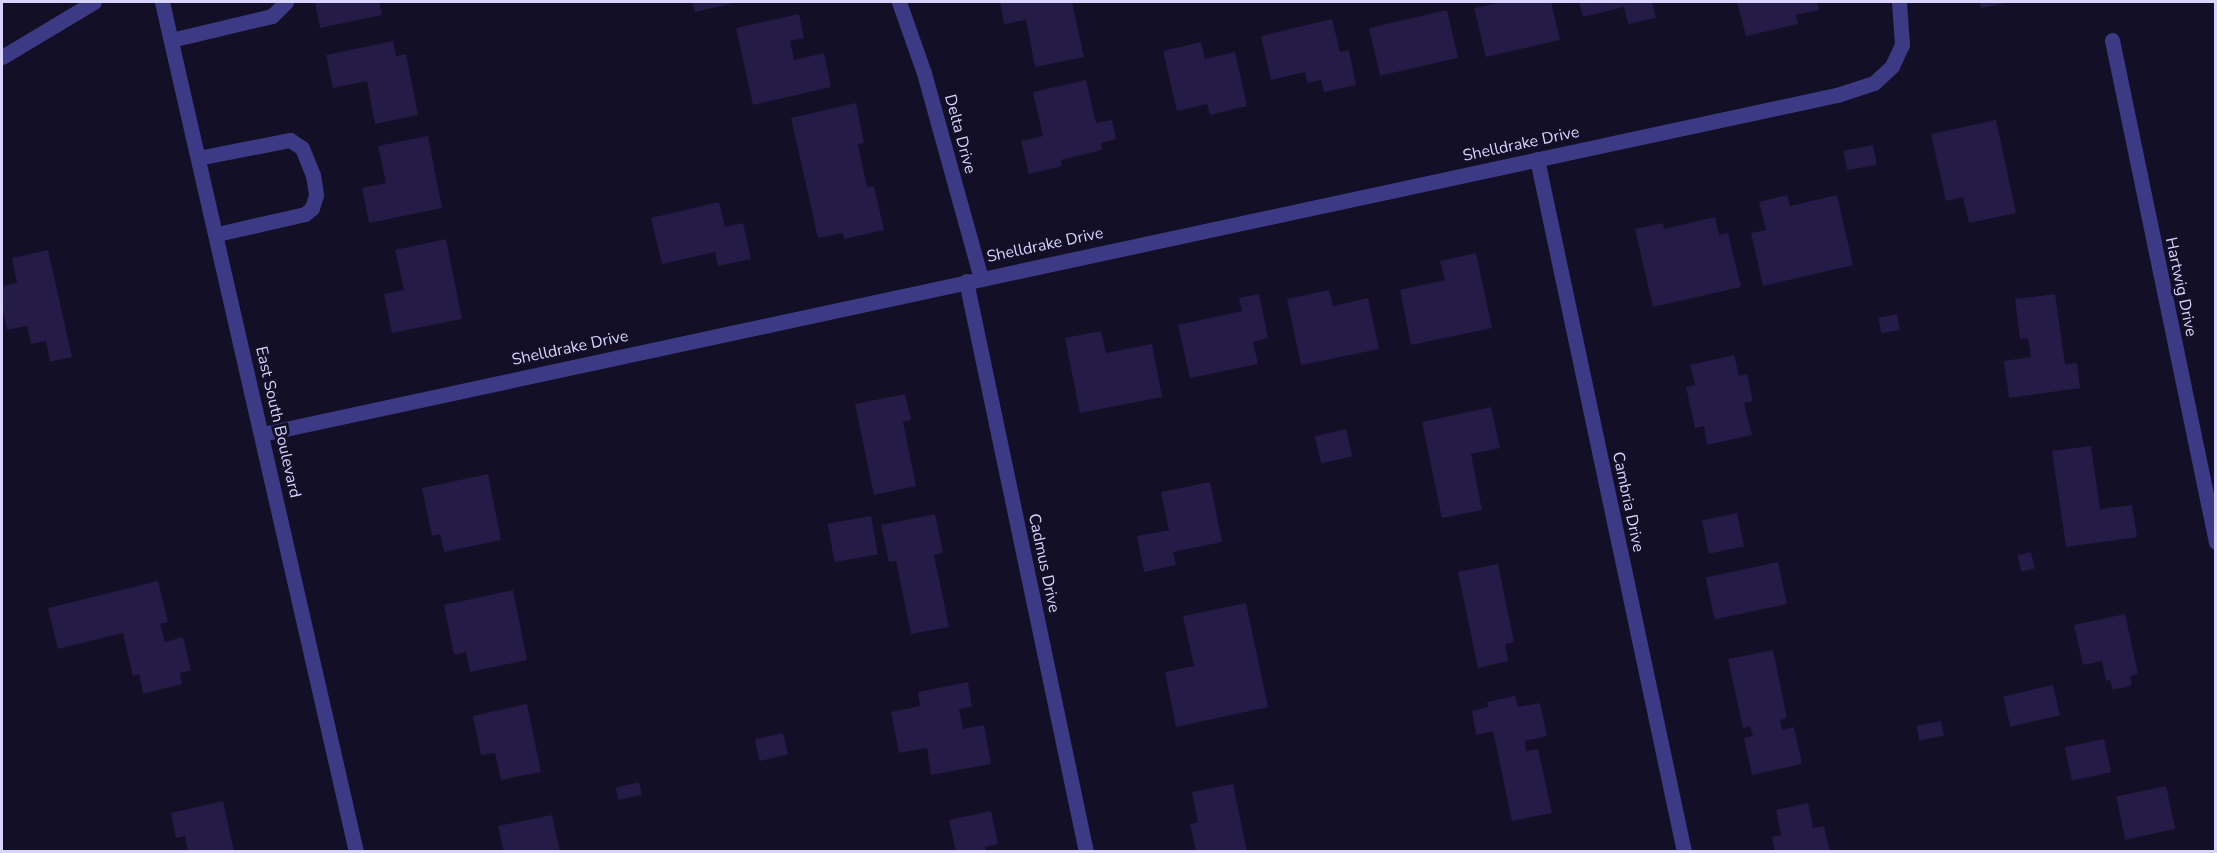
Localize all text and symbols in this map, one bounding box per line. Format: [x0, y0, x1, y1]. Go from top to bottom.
street label: Delta Drive [940, 92, 980, 176]
street label: Shelldrake Drive [1461, 122, 1581, 166]
street label: Shelldrake Drive [985, 223, 1105, 267]
street label: Hartwig Drive [2161, 236, 2201, 338]
street label: Shelldrake Drive [510, 326, 630, 370]
street label: East South Boulevard [251, 344, 305, 500]
street label: Cambria Drive [1608, 450, 1648, 554]
street label: Cadmus Drive [1024, 512, 1064, 614]

